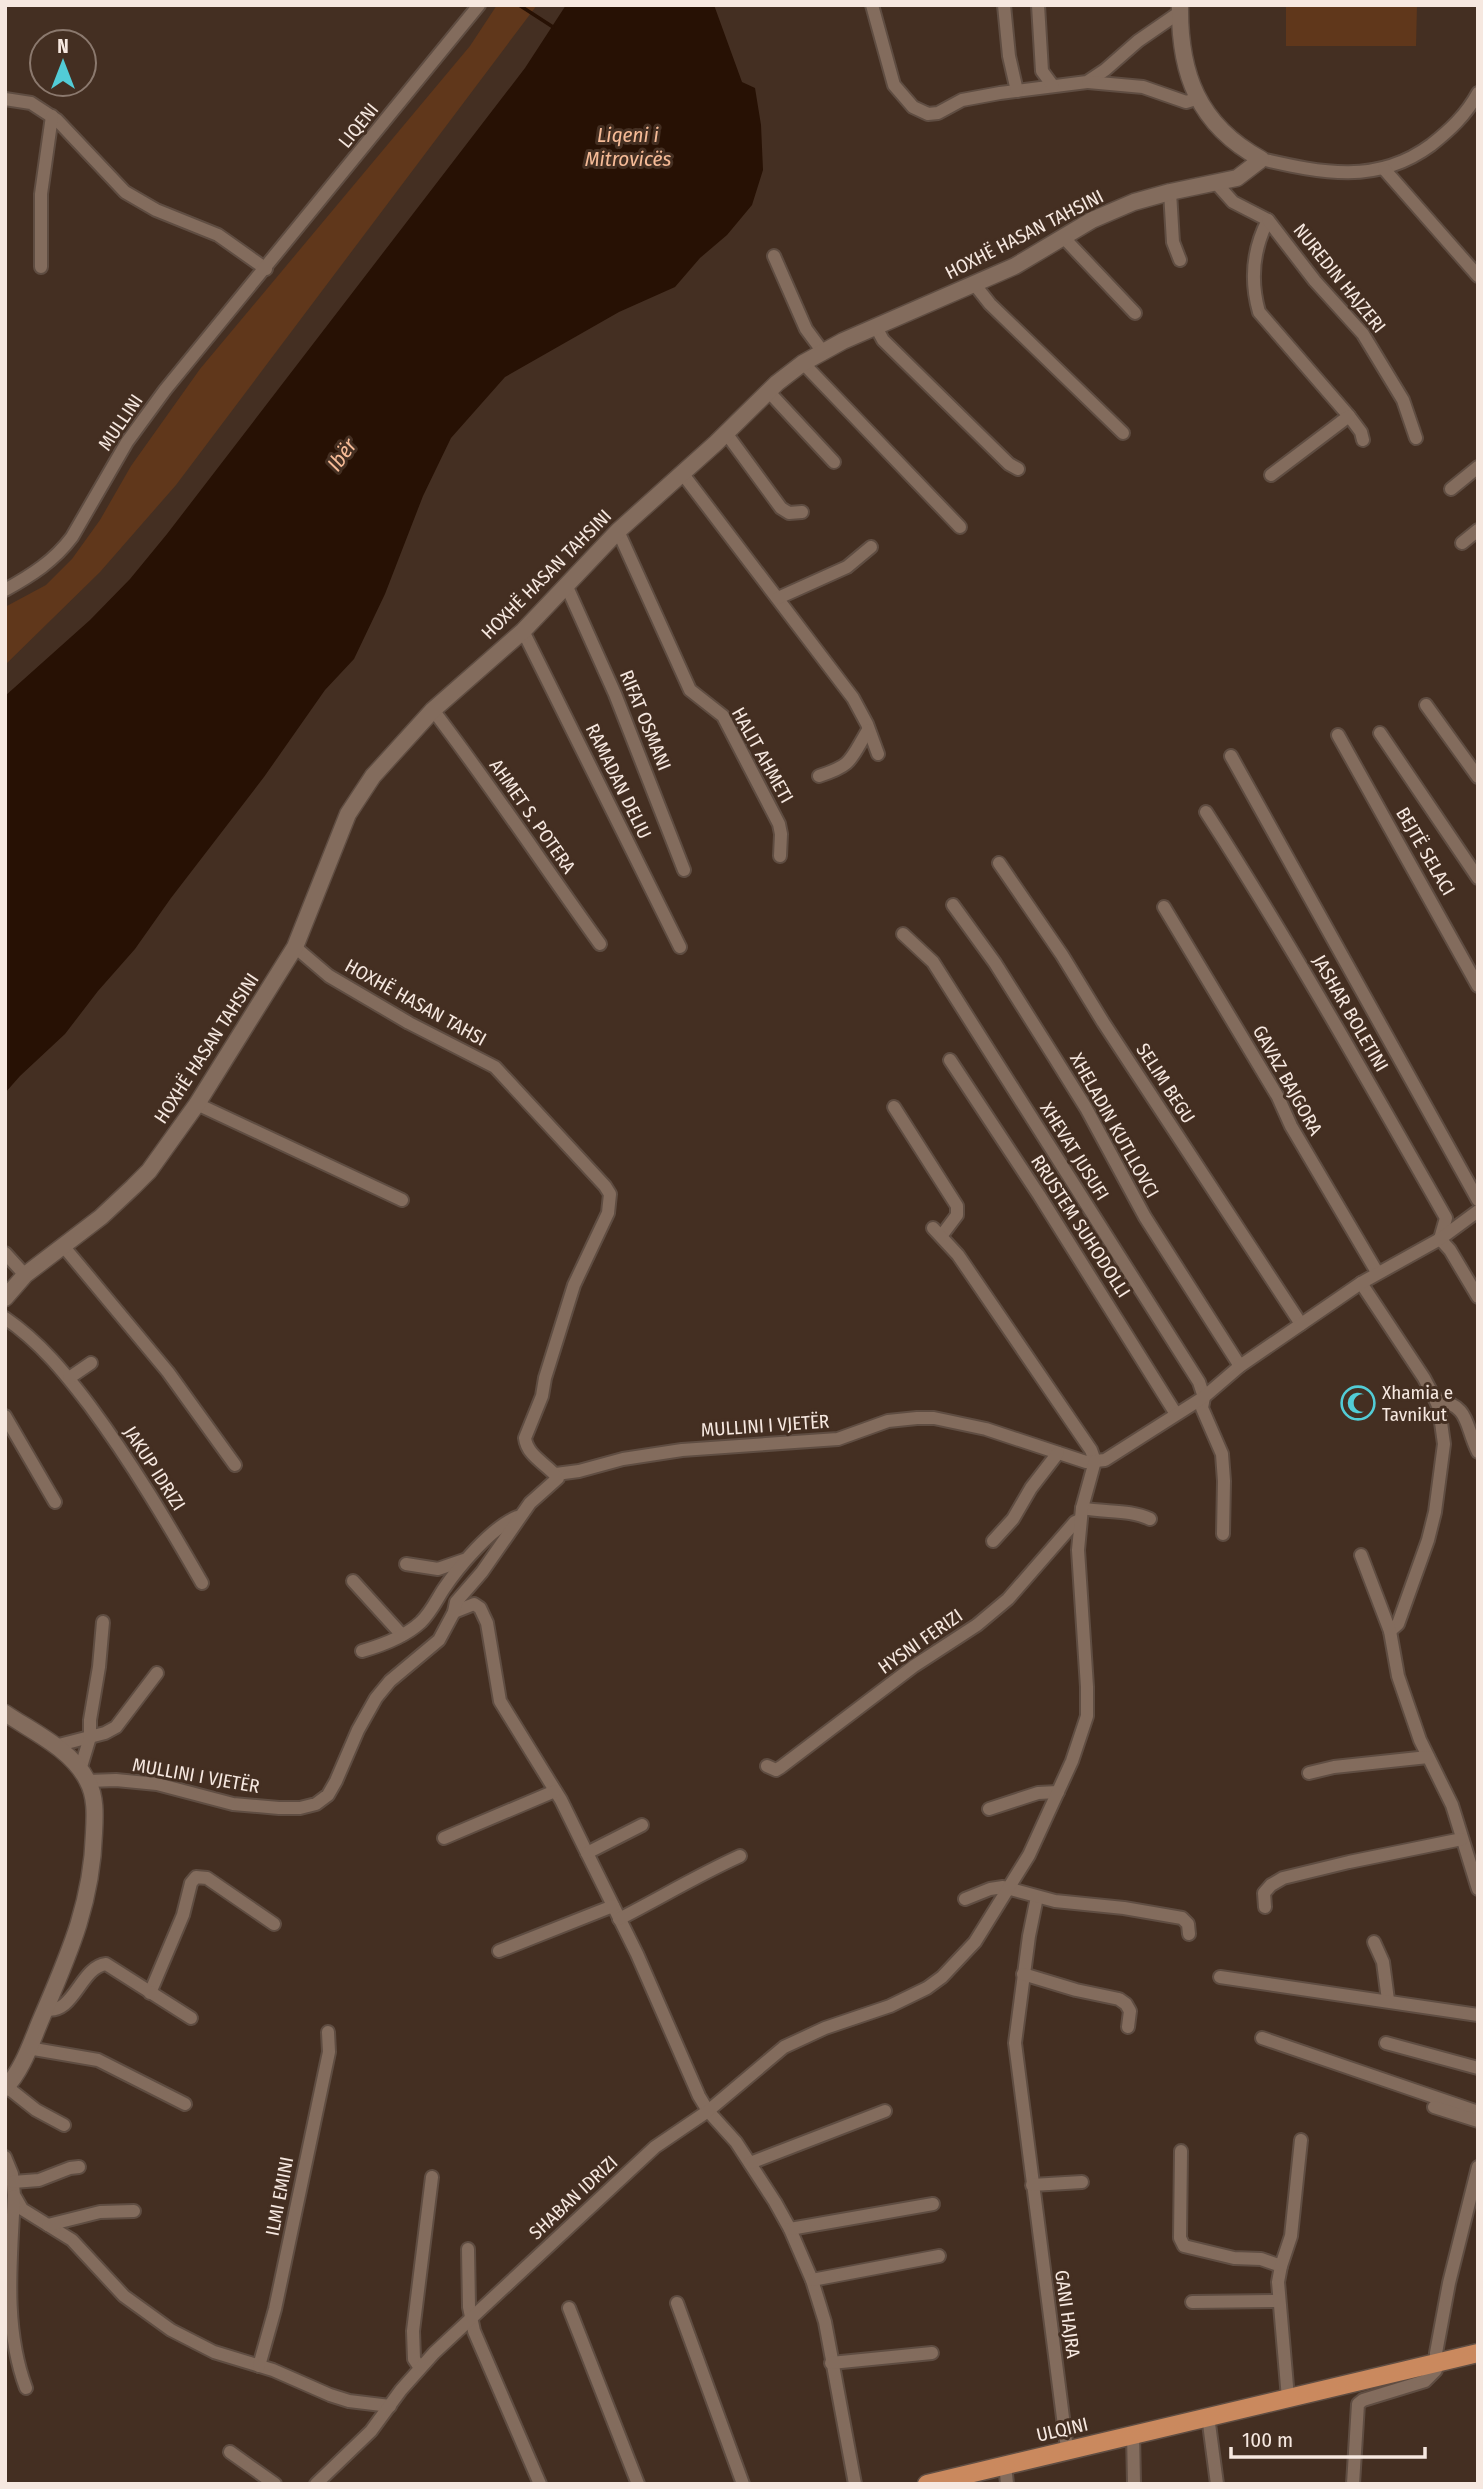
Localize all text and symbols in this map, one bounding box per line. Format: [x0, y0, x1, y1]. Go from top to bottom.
north arrow [28, 28, 98, 98]
text: N [57, 35, 69, 58]
street label: LIQENI [333, 98, 383, 152]
water label: Liqeni i Mitrovicës [585, 122, 671, 172]
street label: HOXHË HASAN TAHSINI [941, 185, 1107, 284]
street label: NUREDIN HAJZERI [1289, 219, 1391, 338]
street label: MULLINI [93, 390, 148, 455]
water label: Ibër [322, 433, 363, 476]
street label: HOXHË HASAN TAHSINI [477, 505, 616, 644]
street label: RIFAT OSMANI [615, 667, 676, 774]
street label: HALIT AHMETI [727, 703, 798, 807]
street label: RAMADAN DELIU [581, 720, 656, 843]
street label: AHMET S. POTERA [485, 755, 581, 878]
street label: BEJTË SELACI [1391, 803, 1460, 899]
street label: JASHAR BOLETINI [1308, 951, 1393, 1076]
street label: HOXHË HASAN TAHSI [341, 954, 490, 1051]
street label: HOXHË HASAN TAHSINI [149, 969, 264, 1128]
street label: GAVAZ BAJGORA [1248, 1021, 1327, 1139]
street label: SELIM BEGU [1131, 1039, 1200, 1128]
street label: XHELADIN KUTLLOVCI [1065, 1049, 1164, 1202]
street label: XHEVAT JUSUFI [1035, 1098, 1114, 1205]
street label: RRUSTEM SUHODOLLI [1026, 1151, 1135, 1302]
place label: Xhamia e Tavnikut [1382, 1381, 1453, 1426]
mosque icon: Xhamia e Tavnikut [1339, 1384, 1377, 1422]
street label: MULLINI I VJETËR [700, 1410, 830, 1441]
street label: JAKUP IDRIZI [119, 1422, 190, 1515]
street label: HYSNI FERIZI [874, 1604, 967, 1679]
street label: MULLINI I VJETËR [131, 1753, 261, 1798]
street label: SHABAN IDRIZI [524, 2151, 622, 2244]
street label: ILMI EMINI [261, 2155, 298, 2238]
street label: GANI HAJRA [1050, 2268, 1085, 2360]
street label: ULQINI [1034, 2412, 1090, 2447]
scale bar [1231, 2416, 1425, 2460]
text: 100 m [1242, 2427, 1293, 2453]

